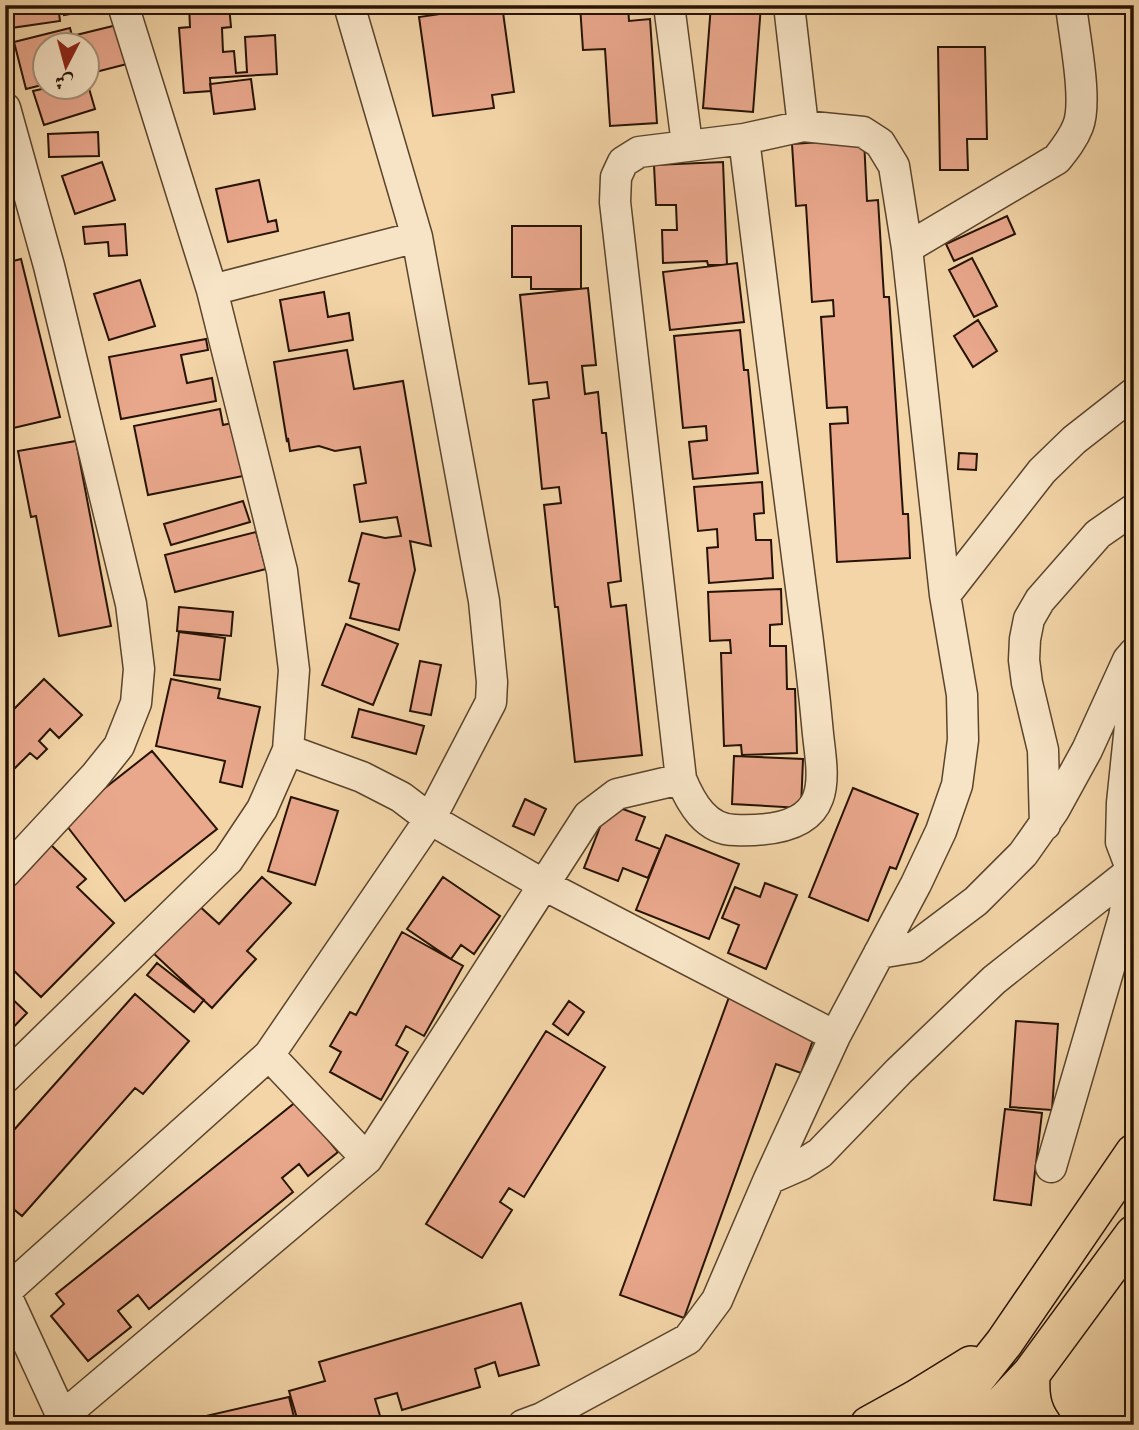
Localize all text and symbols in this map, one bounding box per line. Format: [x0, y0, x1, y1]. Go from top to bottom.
north arrow [32, 32, 102, 102]
text: ش [54, 70, 75, 91]

